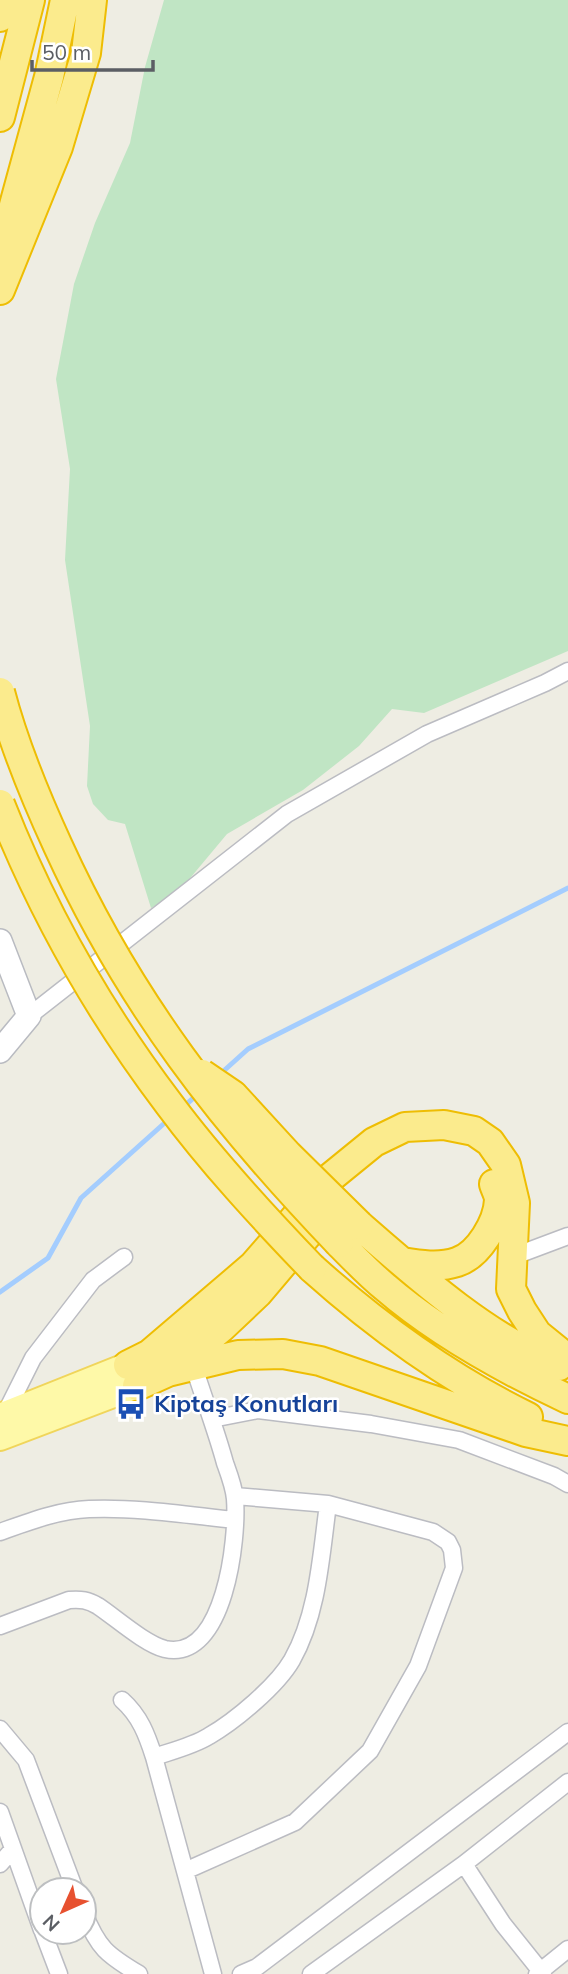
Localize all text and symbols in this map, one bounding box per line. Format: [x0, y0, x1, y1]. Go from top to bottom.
scale bar [32, 28, 152, 72]
text: 50 m [42, 39, 91, 65]
bus stop icon: Kiptaş Konutları [114, 1387, 148, 1421]
place label: Kiptaş Konutları [154, 1388, 338, 1418]
north arrow [28, 1876, 98, 1946]
text: N [37, 1909, 65, 1937]

